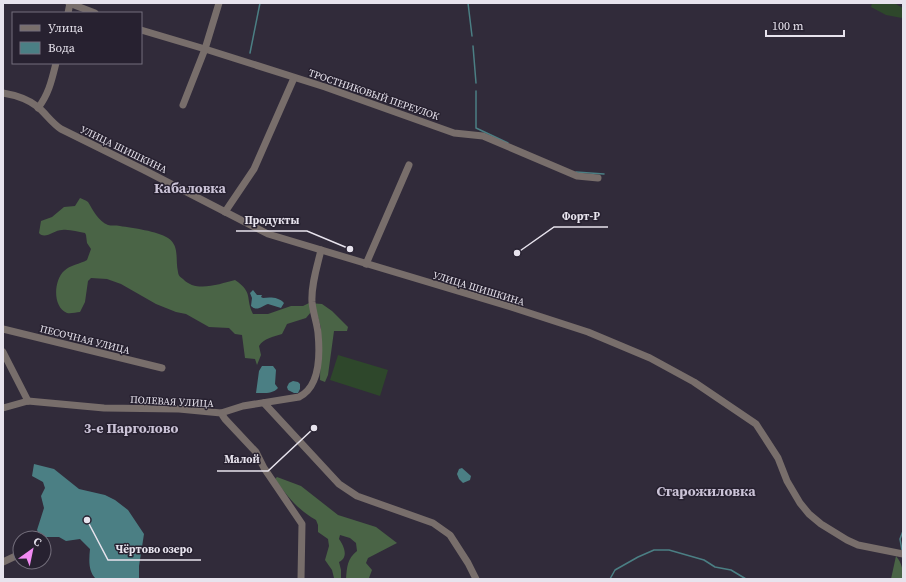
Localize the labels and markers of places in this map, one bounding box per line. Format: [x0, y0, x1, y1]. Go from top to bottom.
callout: Форт-Р [554, 204, 608, 227]
callout: Продукты [236, 208, 307, 231]
callout: Малой [217, 448, 268, 471]
callout: Чёртово озеро [108, 537, 201, 560]

